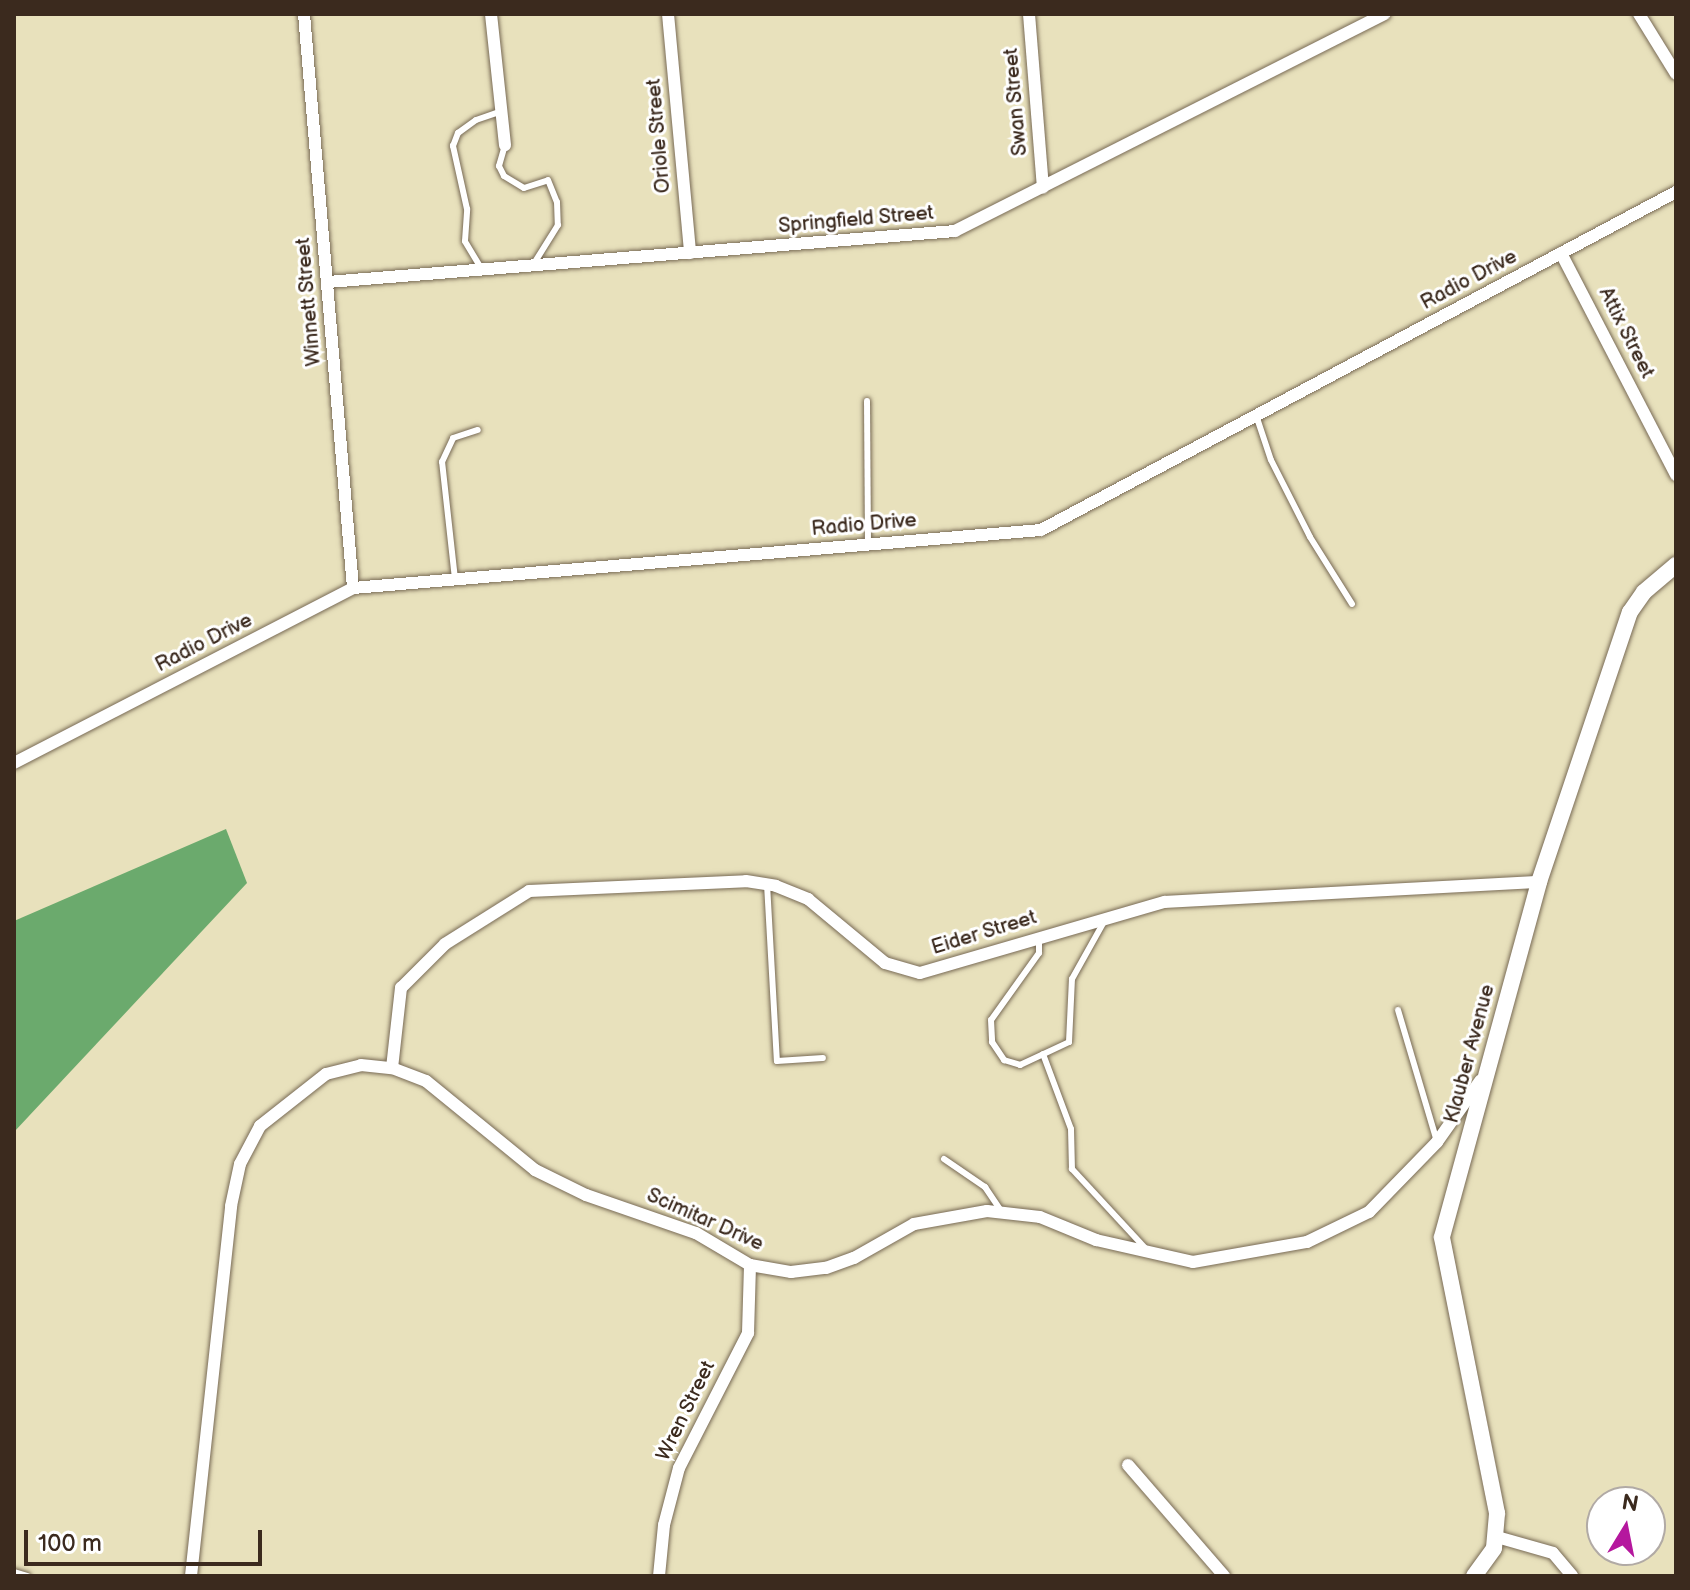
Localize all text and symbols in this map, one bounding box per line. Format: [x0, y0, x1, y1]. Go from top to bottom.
street label: Swan Street [999, 47, 1033, 157]
street label: Oriole Street [642, 78, 676, 194]
street label: Springfield Street [777, 201, 935, 239]
street label: Winnett Street [291, 237, 327, 367]
street label: Radio Drive [1417, 245, 1521, 315]
street label: Attix Street [1593, 284, 1659, 382]
street label: Radio Drive [810, 508, 918, 542]
street label: Radio Drive [152, 608, 256, 678]
street label: Eider Street [929, 906, 1039, 960]
street label: Klauber Avenue [1440, 982, 1500, 1126]
street label: Scimitar Drive [643, 1184, 767, 1256]
street label: Wren Street [651, 1357, 721, 1465]
north arrow [1586, 1486, 1666, 1566]
text: N [1619, 1489, 1640, 1519]
scale bar [28, 1514, 266, 1564]
text: 100 m [38, 1529, 102, 1558]

